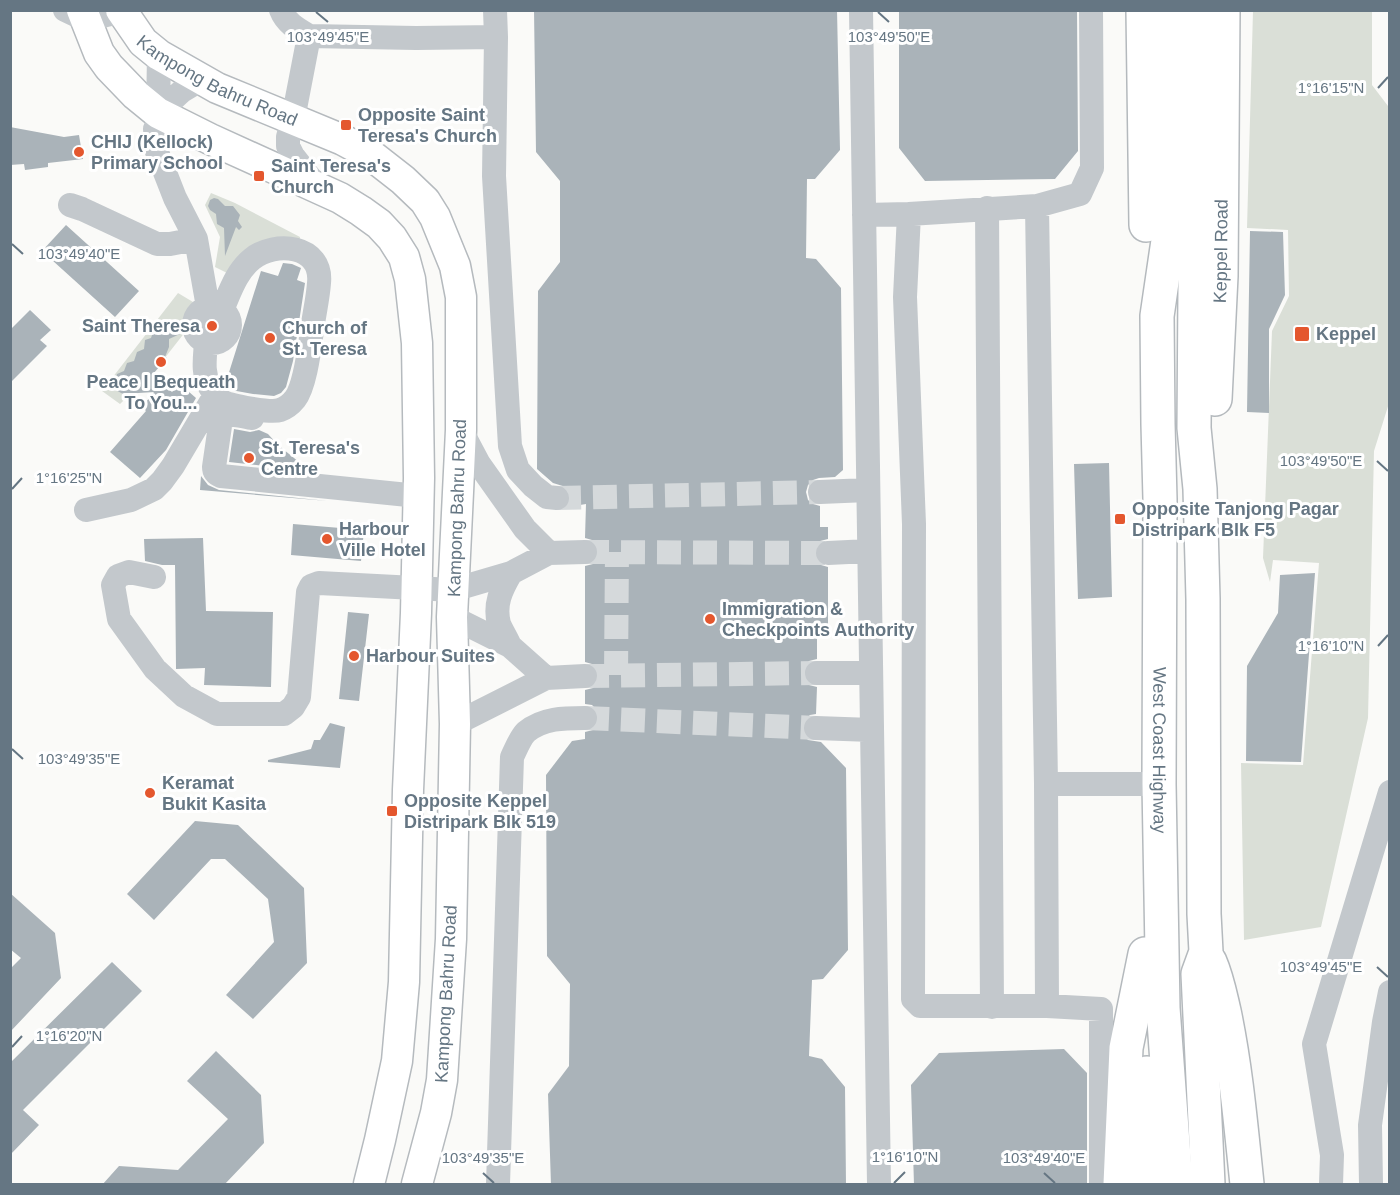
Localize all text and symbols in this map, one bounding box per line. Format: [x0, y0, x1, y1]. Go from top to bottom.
text: 103°49'45"E [287, 28, 369, 45]
text: 103°49'50"E [848, 28, 930, 45]
street label: Kampong Bahru Road [133, 31, 300, 130]
text: 1°16'15"N [1298, 79, 1364, 96]
place label: Opposite Saint Teresa's Church [358, 105, 497, 146]
marker: Opposite Saint Teresa's Church [339, 118, 353, 132]
place label: CHIJ (Kellock) Primary School [91, 132, 223, 173]
marker: CHIJ (Kellock) Primary School [72, 145, 86, 159]
place label: Saint Teresa's Church [271, 156, 391, 197]
marker: Saint Teresa's Church [252, 169, 266, 183]
street label: Keppel Road [1210, 199, 1232, 304]
text: 103°49'40"E [38, 245, 120, 262]
place label: Saint Theresa [82, 316, 201, 336]
place label: Church of St. Teresa [282, 318, 368, 359]
marker: Saint Theresa [205, 319, 219, 333]
place label: Keppel [1316, 324, 1376, 344]
marker: Keppel [1293, 325, 1311, 343]
marker: Church of St. Teresa [263, 331, 277, 345]
marker: Peace I Bequeath To You... [154, 355, 168, 369]
place label: Peace I Bequeath To You... [86, 372, 236, 413]
street label: Kampong Bahru Road [444, 419, 470, 597]
place label: St. Teresa's Centre [261, 438, 360, 479]
marker: St. Teresa's Centre [242, 451, 256, 465]
text: 103°49'50"E [1280, 452, 1362, 469]
text: 1°16'25"N [36, 469, 102, 486]
place label: Opposite Tanjong Pagar Distripark Blk F5 [1132, 499, 1339, 540]
marker: Opposite Tanjong Pagar Distripark Blk F5 [1113, 512, 1127, 526]
place label: Harbour Ville Hotel [339, 519, 426, 560]
marker: Harbour Ville Hotel [320, 532, 334, 546]
place label: Immigration & Checkpoints Authority [722, 599, 914, 640]
marker: Immigration & Checkpoints Authority [703, 612, 717, 626]
text: 1°16'10"N [1298, 637, 1364, 654]
place label: Harbour Suites [366, 646, 495, 666]
marker: Harbour Suites [347, 649, 361, 663]
street label: West Coast Highway [1149, 667, 1170, 834]
text: 103°49'35"E [38, 750, 120, 767]
place label: Keramat Bukit Kasita [162, 773, 267, 814]
marker: Keramat Bukit Kasita [143, 786, 157, 800]
place label: Opposite Keppel Distripark Blk 519 [404, 791, 556, 832]
marker: Opposite Keppel Distripark Blk 519 [385, 804, 399, 818]
street label: Kampong Bahru Road [431, 905, 461, 1083]
text: 103°49'45"E [1280, 958, 1362, 975]
text: 1°16'20"N [36, 1027, 102, 1044]
text: 1°16'10"N [872, 1148, 938, 1165]
text: 103°49'35"E [442, 1149, 524, 1166]
text: 103°49'40"E [1003, 1149, 1085, 1166]

